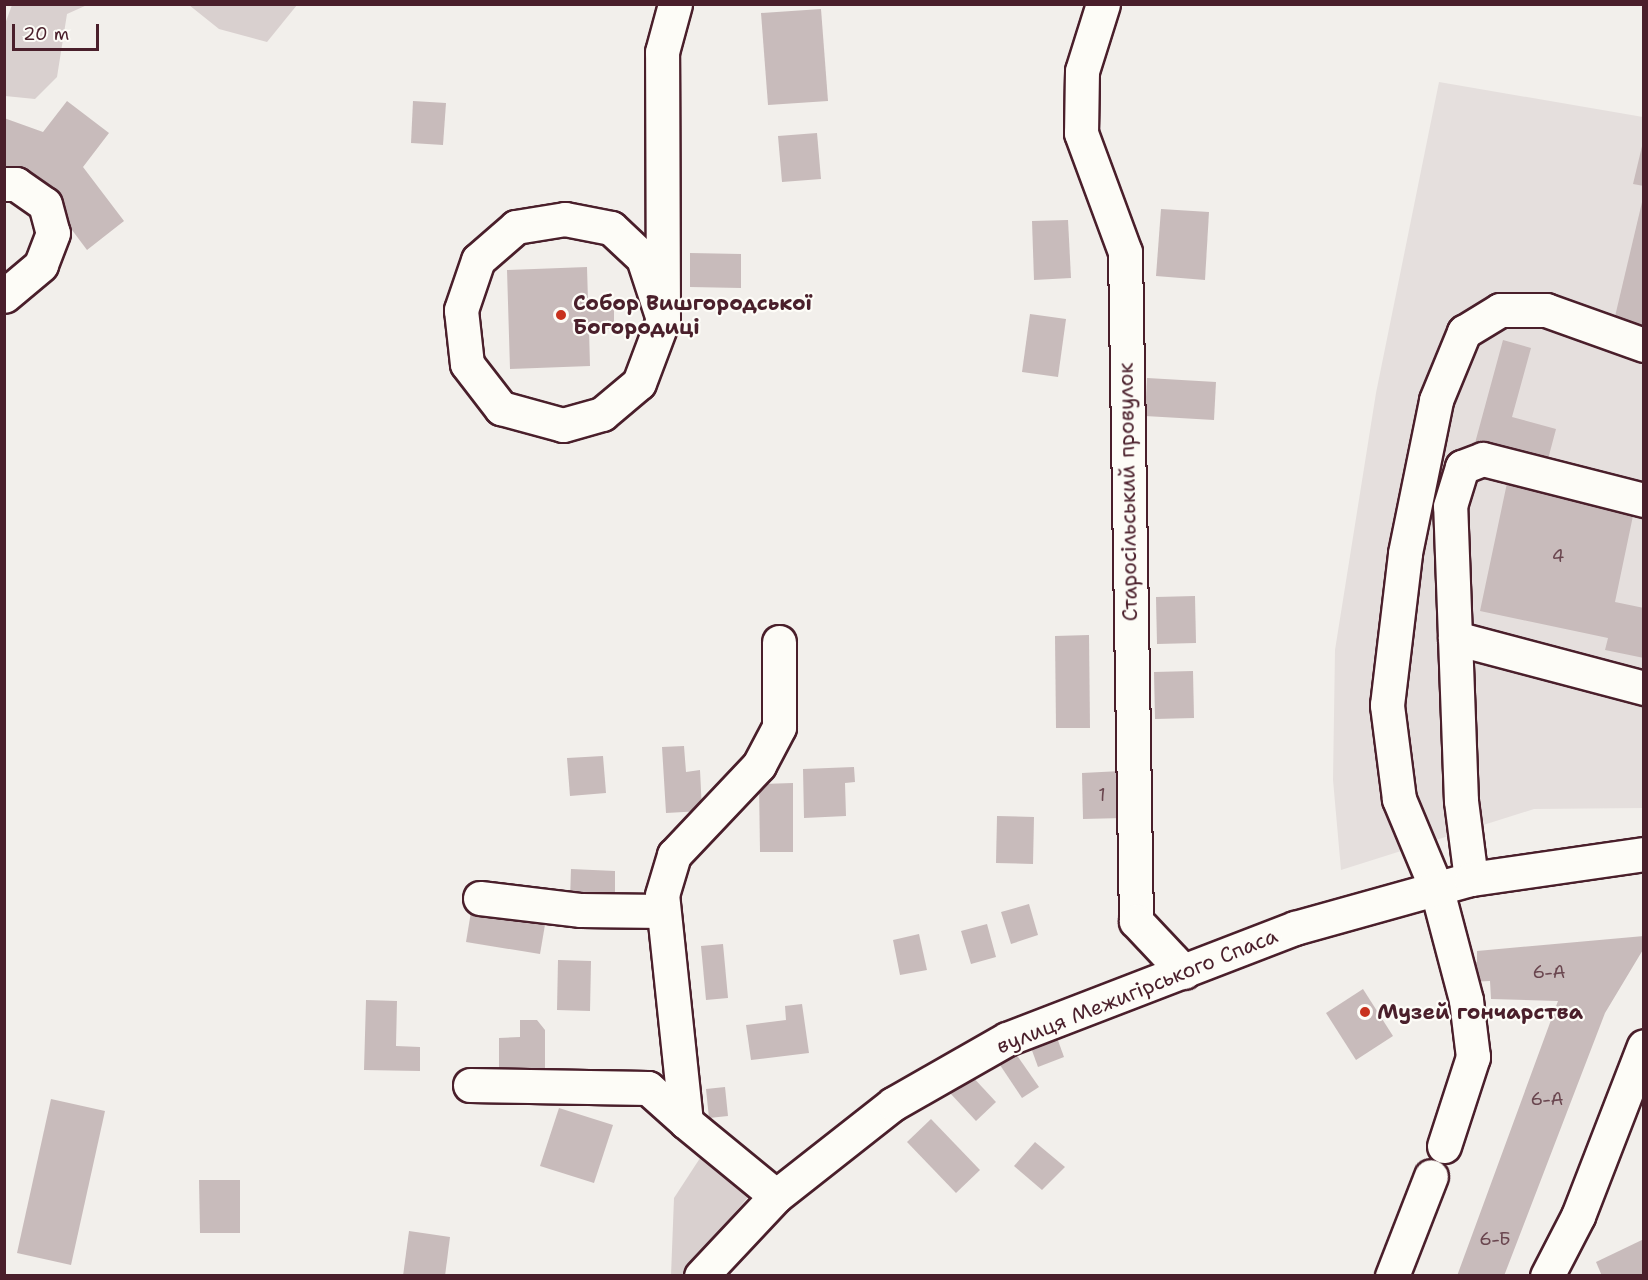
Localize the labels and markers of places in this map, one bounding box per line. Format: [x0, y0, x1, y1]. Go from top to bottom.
place label: Собор Вишгородської Богородиці [573, 290, 812, 340]
marker: Собор Вишгородської Богородиці [554, 308, 568, 322]
place label: Музей гончарства [1377, 999, 1583, 1025]
marker: Музей гончарства [1358, 1005, 1372, 1019]

